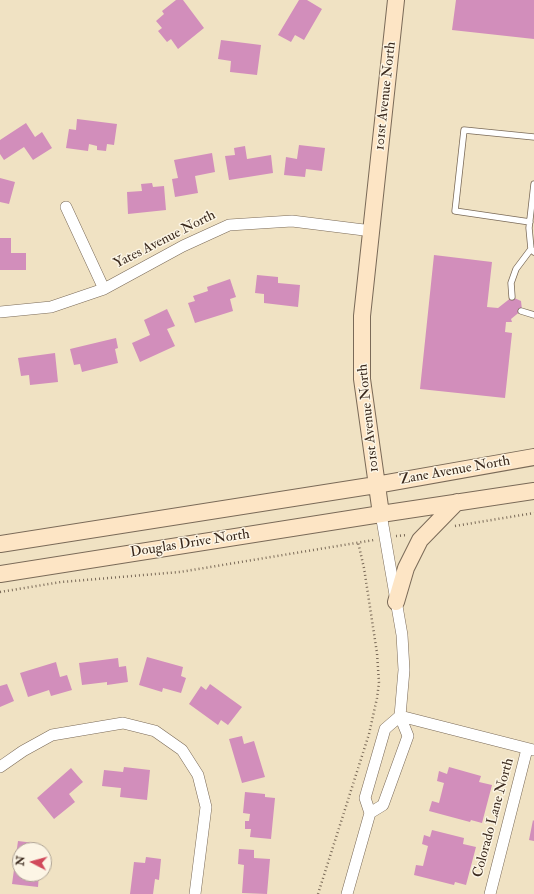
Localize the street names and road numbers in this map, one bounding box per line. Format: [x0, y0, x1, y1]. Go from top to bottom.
street label: 101st Avenue North [372, 41, 400, 151]
street label: Yates Avenue North [111, 207, 219, 273]
street label: 101st Avenue North [355, 363, 383, 473]
street label: Zane Avenue North [398, 453, 512, 489]
street label: Douglas Drive North [129, 526, 251, 562]
street label: Colorado Lane North [470, 757, 518, 879]

